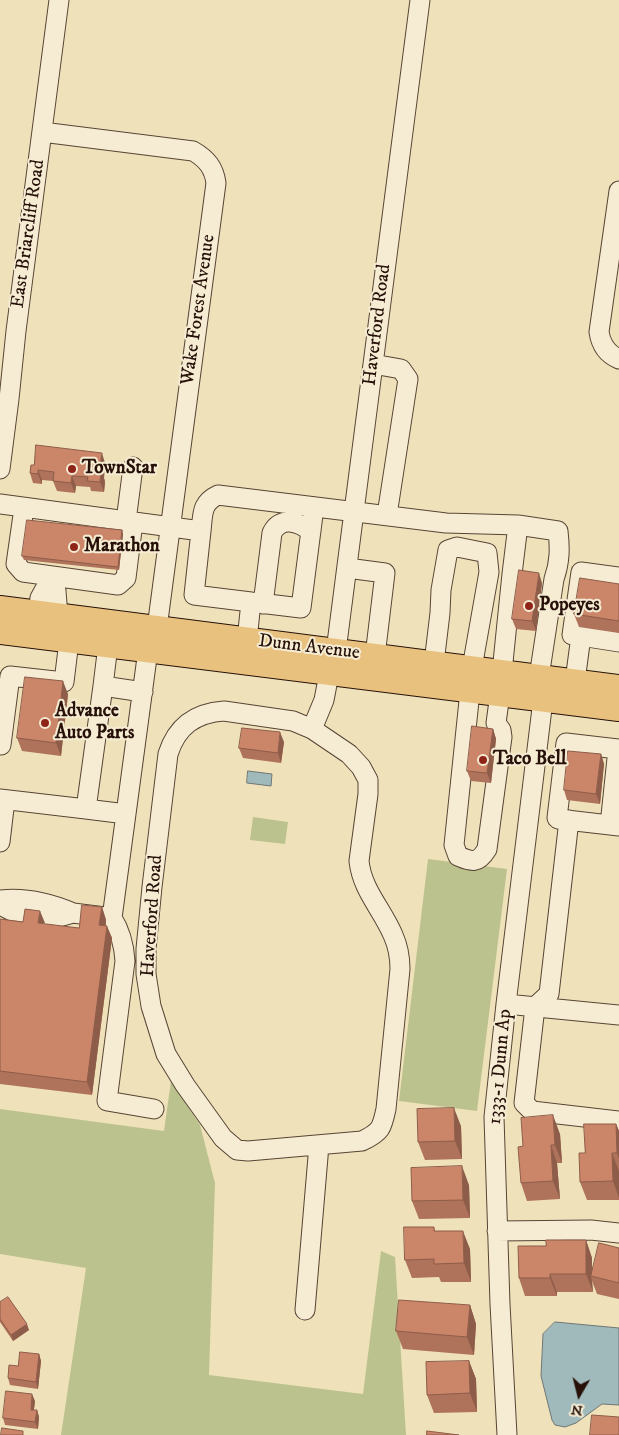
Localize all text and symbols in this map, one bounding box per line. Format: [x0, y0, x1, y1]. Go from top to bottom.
street label: East Briarcliff Road [7, 158, 51, 310]
street label: Wake Forest Avenue [177, 233, 221, 387]
street label: Haverford Road [359, 263, 397, 387]
place label: TownStar [82, 458, 157, 480]
marker: TownStar [66, 463, 78, 475]
place label: Marathon [84, 536, 160, 558]
marker: Marathon [68, 541, 80, 553]
place label: Popeyes [539, 595, 600, 617]
marker: Popeyes [523, 600, 535, 612]
street label: Dunn Avenue [257, 630, 361, 666]
place label: Advance Auto Parts [55, 701, 134, 745]
marker: Advance Auto Parts [39, 717, 51, 729]
place label: Taco Bell [493, 749, 567, 771]
marker: Taco Bell [477, 754, 489, 766]
street label: Haverford Road [137, 854, 169, 978]
street label: 1333-1 Dunn Ap [485, 1008, 517, 1126]
north arrow [554, 1370, 604, 1420]
text: N [570, 1400, 584, 1420]

